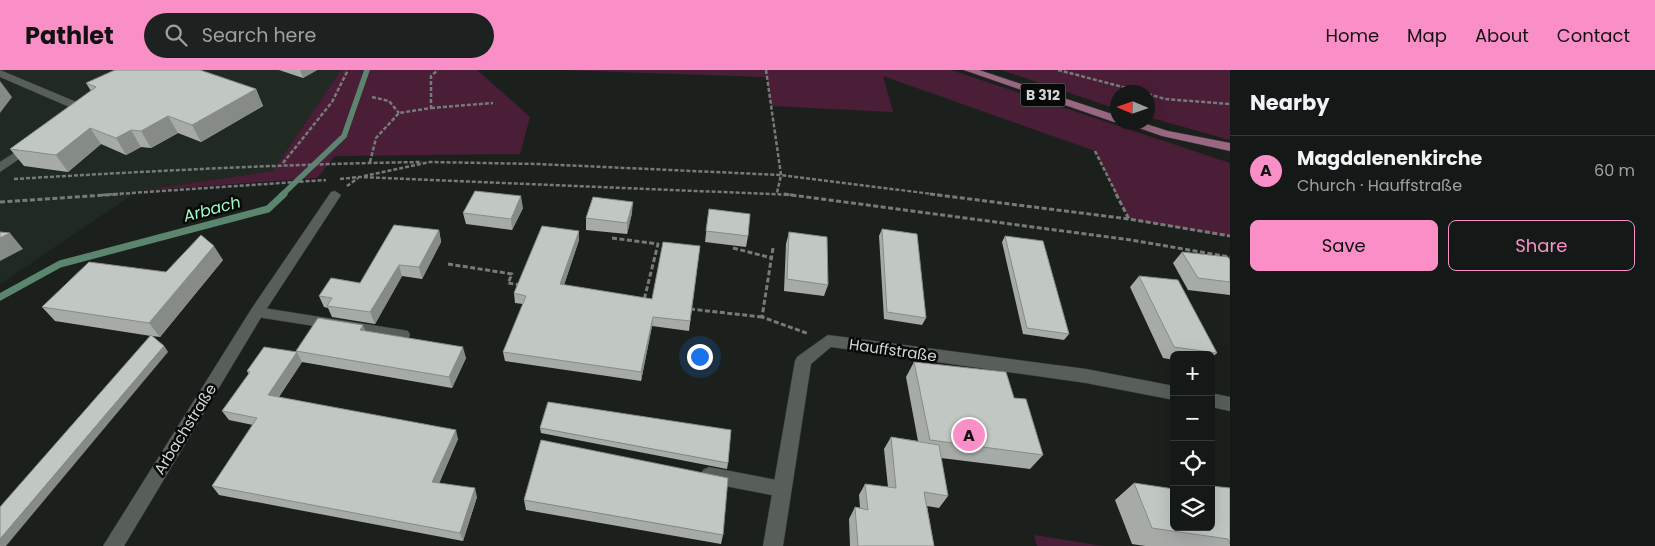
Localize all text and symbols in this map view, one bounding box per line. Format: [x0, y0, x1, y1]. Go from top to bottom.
search box [144, 13, 494, 58]
text: Pathlet [25, 19, 114, 52]
icon: search [162, 21, 190, 49]
text: Search here [202, 22, 316, 49]
text: Home [1325, 23, 1379, 48]
text: Map [1407, 23, 1447, 48]
text: About [1475, 23, 1529, 48]
text: Contact [1557, 23, 1630, 48]
road number: B 312 [1020, 84, 1066, 106]
north arrow [1110, 85, 1155, 130]
text: Nearby [1250, 88, 1330, 117]
text: Magdalenenkirche [1297, 145, 1482, 172]
text: A [1260, 159, 1272, 182]
text: 60 m [1594, 159, 1635, 182]
text: Church · Hauffstraße [1297, 174, 1462, 197]
water label: Arbach [180, 190, 243, 228]
button: Save [1250, 220, 1438, 271]
button: Share [1448, 220, 1635, 271]
street label: Hauffstraße [848, 333, 938, 367]
your location [687, 344, 713, 370]
map controls [1170, 351, 1215, 531]
button: + [1170, 351, 1215, 396]
street label: Arbachstraße [149, 380, 221, 478]
button: − [1170, 396, 1215, 441]
pin: A [953, 416, 985, 454]
button: locate [1170, 441, 1215, 486]
button: layers [1170, 486, 1215, 531]

